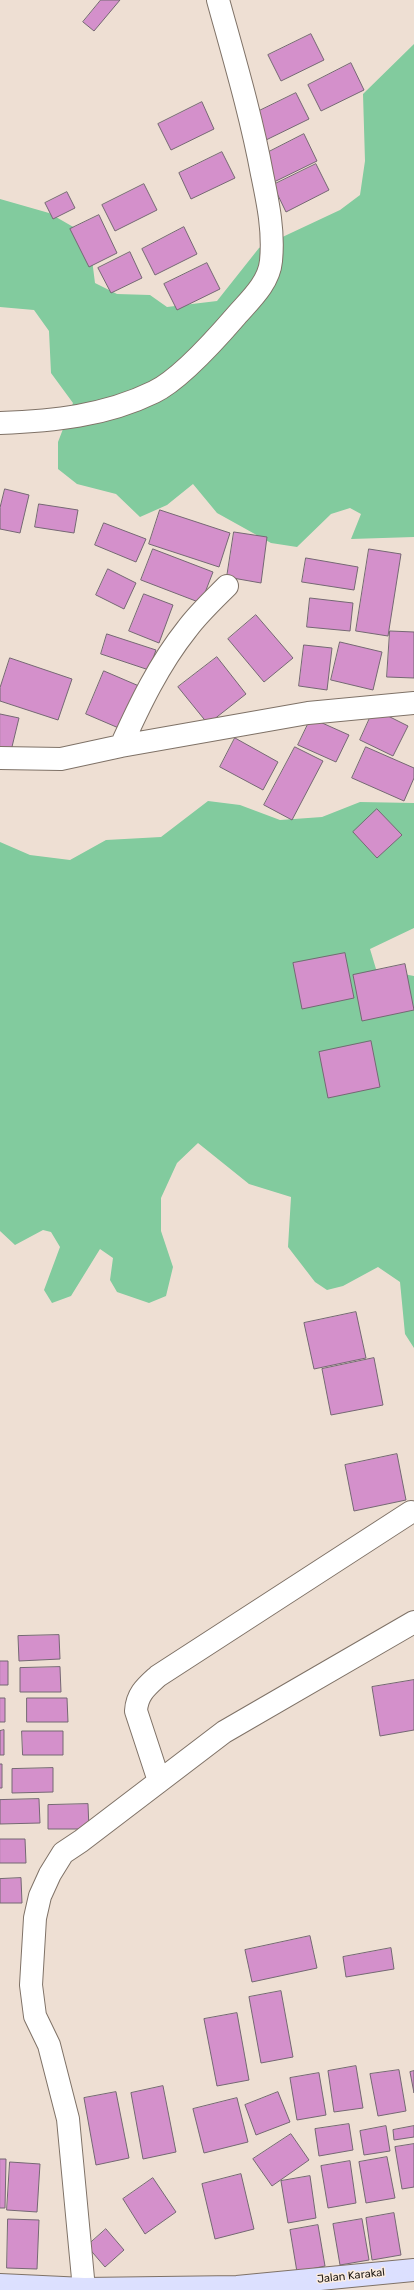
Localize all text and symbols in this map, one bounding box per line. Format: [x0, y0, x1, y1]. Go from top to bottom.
street label: Jalan Karakal [316, 2266, 386, 2286]

